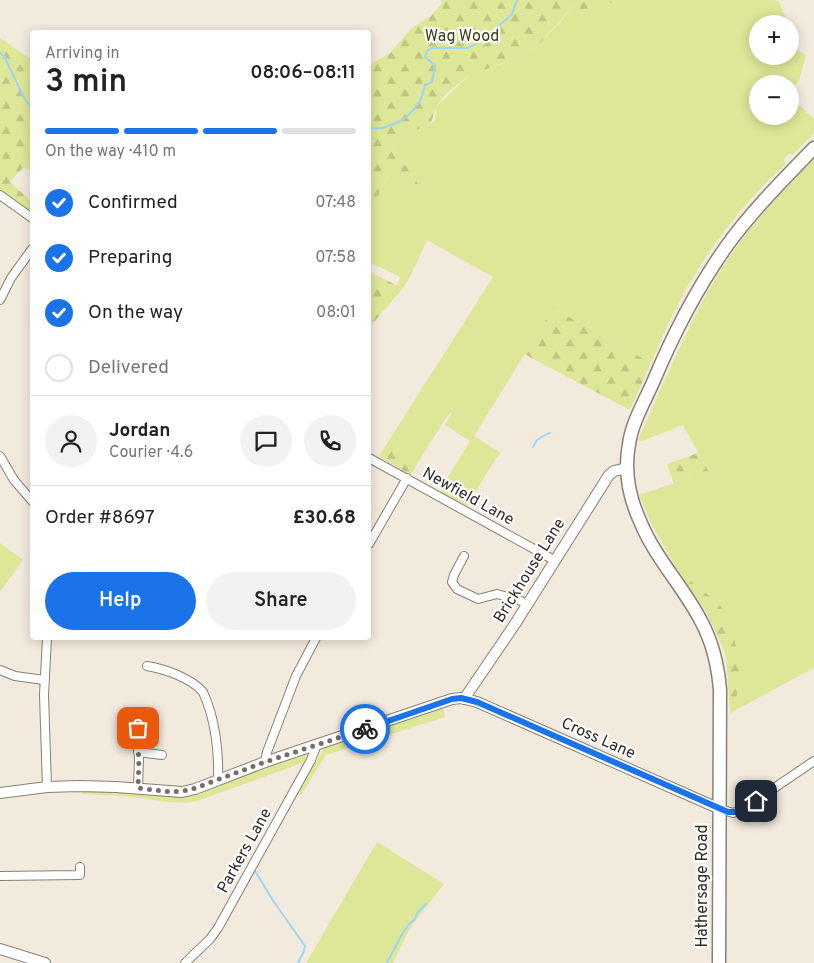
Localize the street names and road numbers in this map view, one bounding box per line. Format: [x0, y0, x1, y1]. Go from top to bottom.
street label: Newfield Lane [419, 464, 517, 530]
street label: Brickhouse Lane [490, 515, 570, 627]
street label: Cross Lane [558, 714, 638, 764]
street label: Parkers Lane [213, 805, 277, 897]
street label: Hathersage Road [693, 824, 713, 948]

